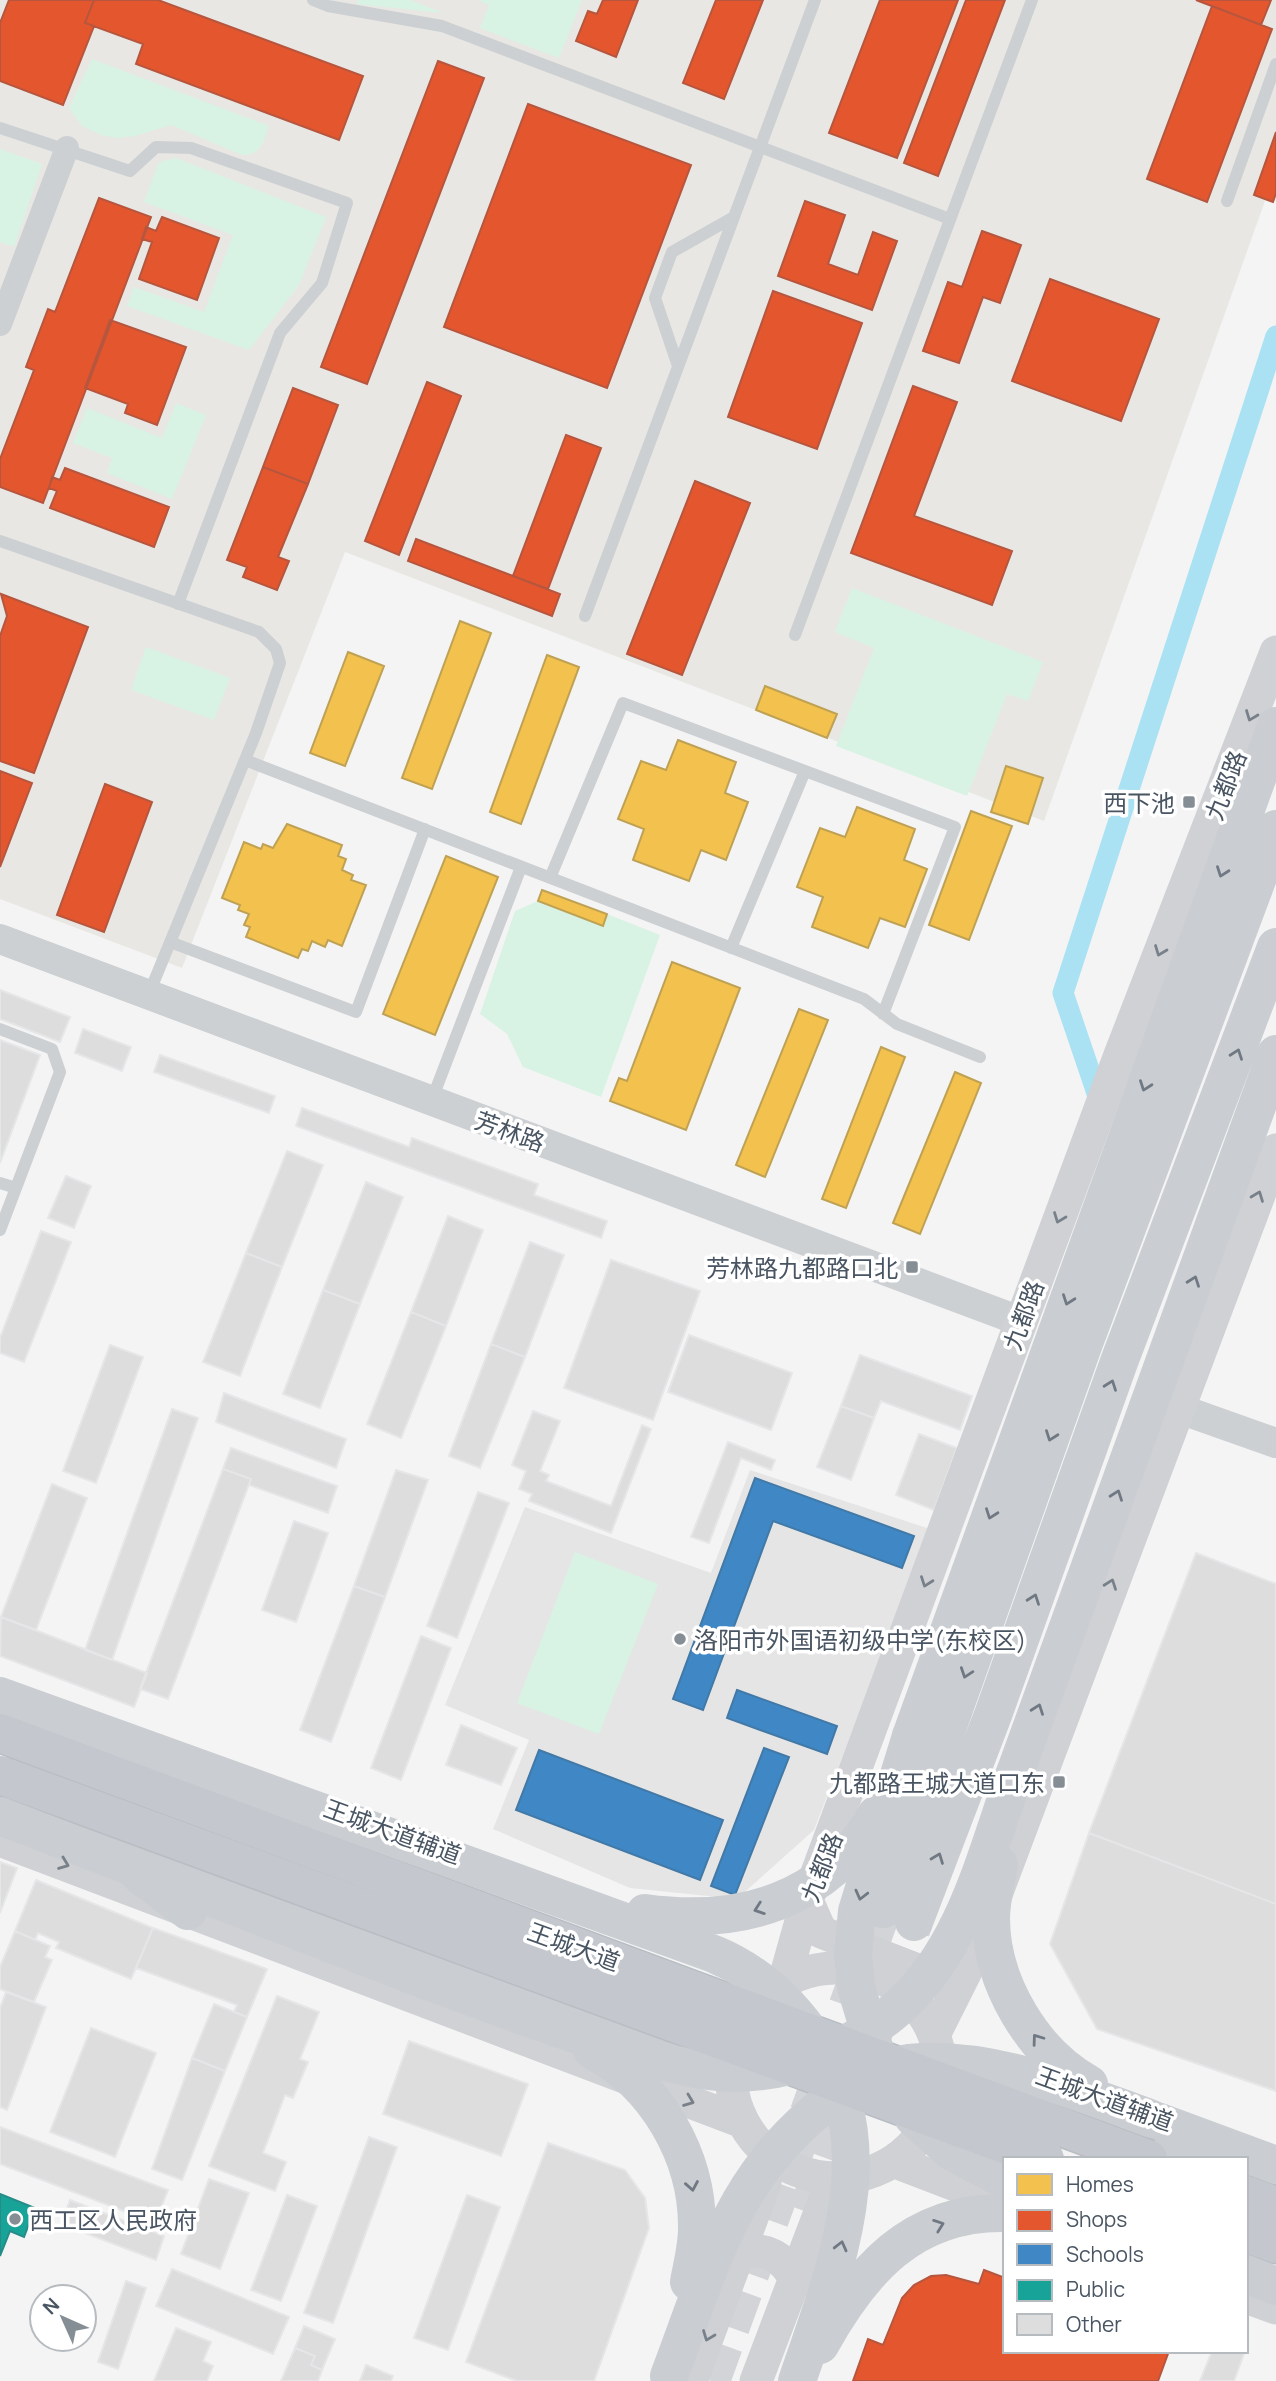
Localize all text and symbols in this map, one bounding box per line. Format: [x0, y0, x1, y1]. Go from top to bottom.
one-way arrow [1246, 709, 1260, 721]
street label: 九都路 [1197, 745, 1253, 825]
place label: 西下池 [1103, 786, 1175, 819]
marker: 西下池 [1181, 794, 1197, 810]
one-way arrow [1217, 865, 1231, 877]
one-way arrow [1155, 944, 1169, 956]
one-way arrow [1228, 1049, 1242, 1061]
one-way arrow [1139, 1079, 1153, 1091]
street label: 芳林路 [471, 1103, 549, 1159]
one-way arrow [1249, 1191, 1263, 1203]
one-way arrow [1053, 1211, 1067, 1223]
place label: 芳林路九都路口北 [706, 1251, 898, 1284]
marker: 芳林路九都路口北 [904, 1259, 920, 1275]
street label: 九都路 [995, 1276, 1051, 1354]
one-way arrow [1186, 1276, 1200, 1288]
one-way arrow [1062, 1293, 1076, 1305]
one-way arrow [1102, 1379, 1116, 1391]
one-way arrow [1045, 1429, 1059, 1441]
one-way arrow [1108, 1489, 1122, 1501]
one-way arrow [985, 1507, 999, 1519]
one-way arrow [920, 1576, 934, 1588]
one-way arrow [1103, 1579, 1117, 1591]
one-way arrow [1026, 1593, 1040, 1605]
place label: 洛阳市外国语初级中学(东校区) [694, 1623, 1026, 1656]
marker: 洛阳市外国语初级中学(东校区) [672, 1631, 688, 1647]
one-way arrow [960, 1667, 974, 1679]
one-way arrow [1030, 1703, 1044, 1715]
place label: 九都路王城大道口东 [829, 1766, 1045, 1799]
marker: 九都路王城大道口东 [1051, 1774, 1067, 1790]
street label: 王城大道辅道 [320, 1791, 466, 1871]
street label: 九都路 [793, 1827, 849, 1907]
one-way arrow [930, 1853, 944, 1865]
one-way arrow [57, 1856, 69, 1870]
one-way arrow [855, 1889, 869, 1901]
one-way arrow [753, 1901, 765, 1915]
street label: 王城大道 [523, 1914, 625, 1978]
one-way arrow [1033, 2034, 1045, 2047]
street label: 王城大道辅道 [1032, 2058, 1178, 2138]
one-way arrow [682, 2093, 694, 2107]
legend [1003, 2157, 1248, 2353]
text: Homes [1066, 2170, 1134, 2198]
one-way arrow [684, 2180, 699, 2192]
place label: 西工区人民政府 [29, 2203, 197, 2236]
text: Shops [1066, 2205, 1127, 2233]
marker: 西工区人民政府 [7, 2211, 23, 2227]
one-way arrow [933, 2219, 945, 2233]
text: Schools [1066, 2240, 1144, 2268]
one-way arrow [833, 2241, 847, 2253]
text: Public [1066, 2275, 1125, 2303]
north arrow [28, 2283, 98, 2353]
text: N [37, 2292, 65, 2320]
text: Other [1066, 2310, 1122, 2338]
one-way arrow [702, 2330, 716, 2342]

